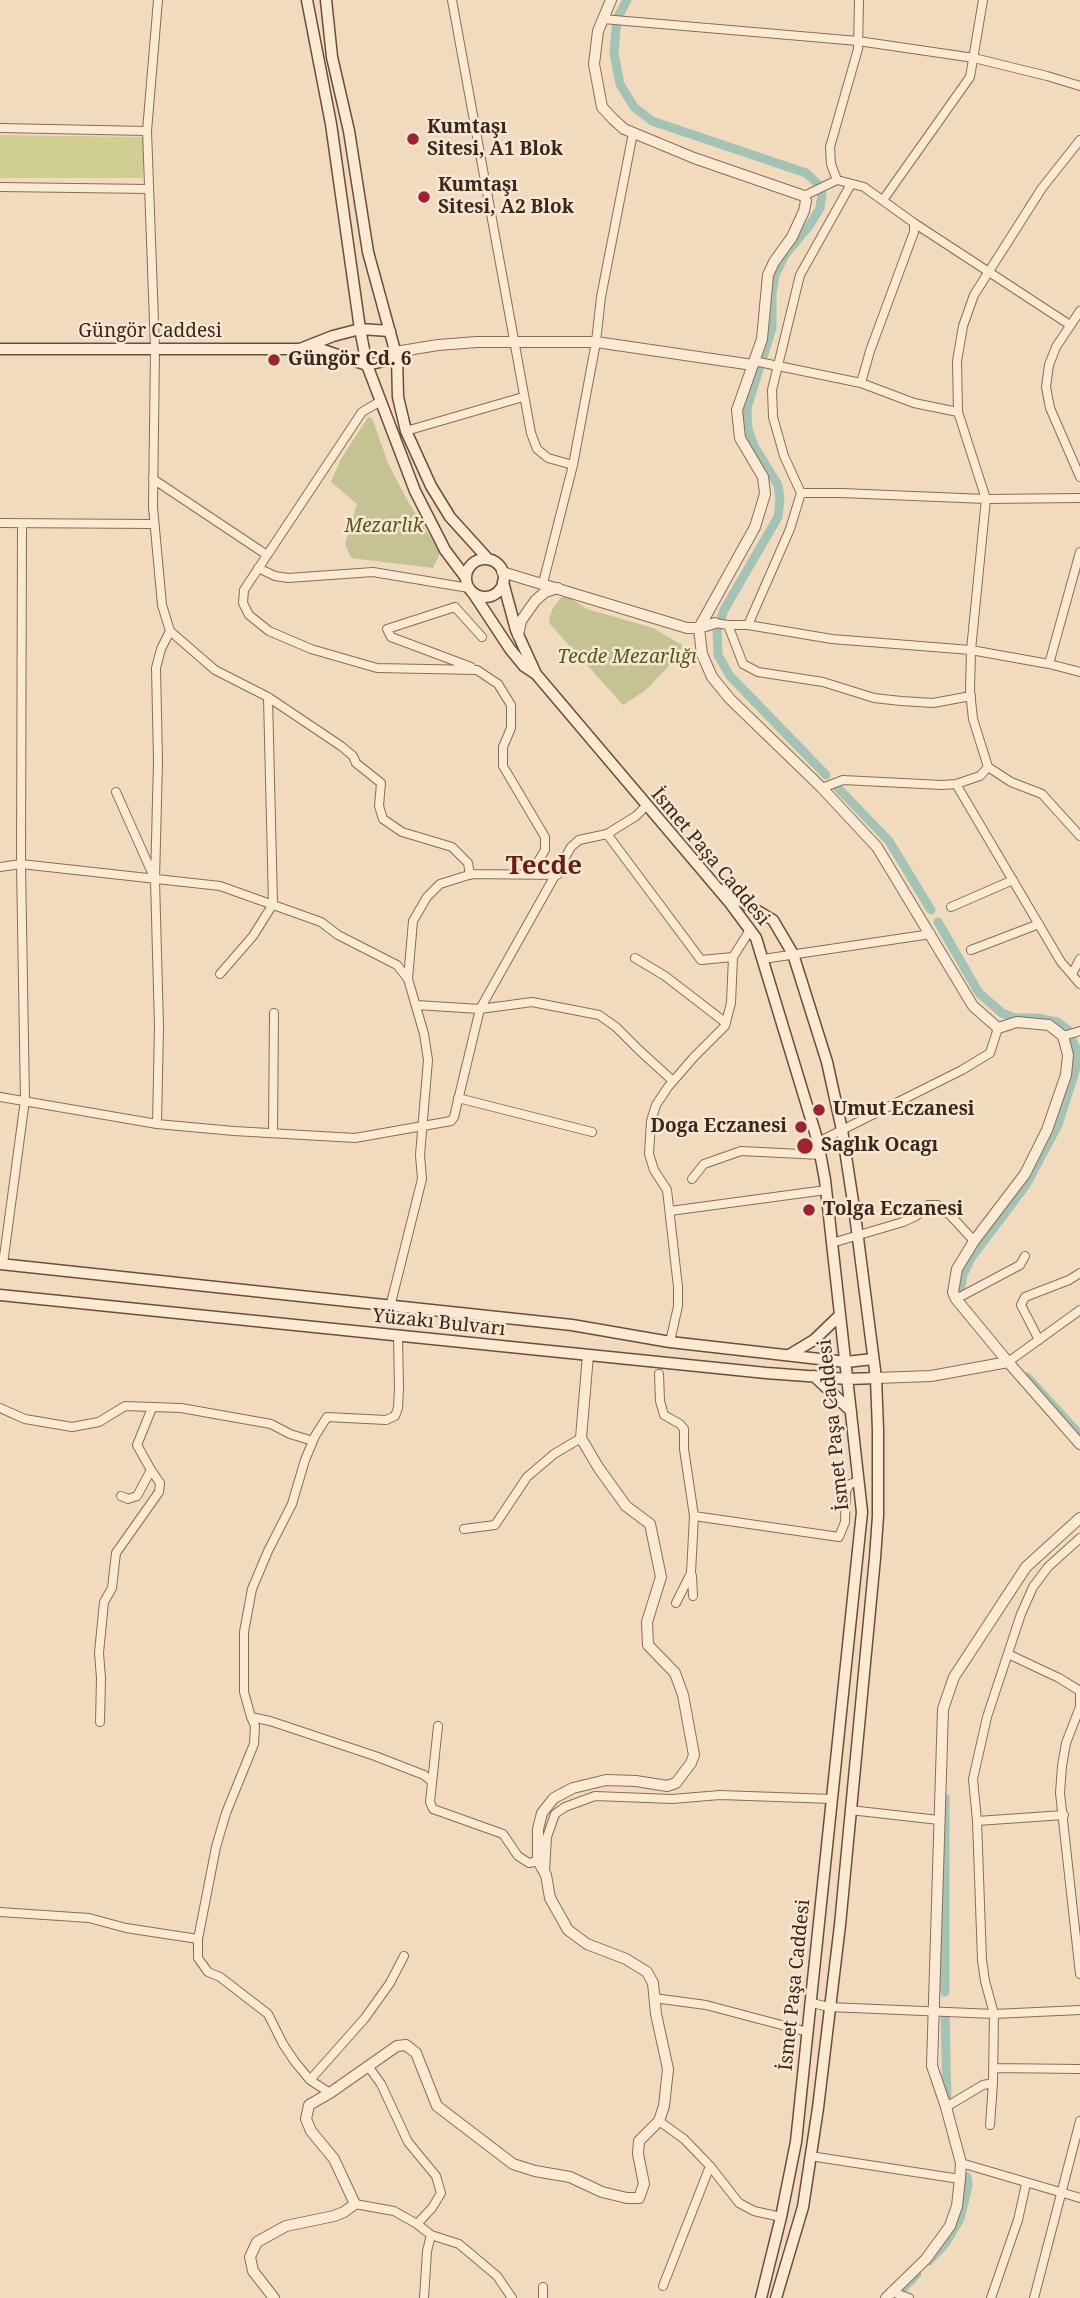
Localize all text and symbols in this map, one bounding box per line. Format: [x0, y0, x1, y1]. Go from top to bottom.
place label: Kumtaşı Sitesi, A1 Blok [427, 117, 563, 161]
marker: Kumtaşı Sitesi, A1 Blok [405, 131, 421, 147]
place label: Kumtaşı Sitesi, A2 Blok [438, 175, 574, 219]
marker: Kumtaşı Sitesi, A2 Blok [416, 189, 432, 205]
street label: Güngör Caddesi [78, 321, 222, 343]
place label: Güngör Cd. 6 [288, 349, 411, 371]
marker: Güngör Cd. 6 [266, 352, 282, 368]
park label: Mezarlık [344, 516, 424, 538]
park label: Tecde Mezarlığı [557, 647, 697, 669]
street label: İsmet Paşa Caddesi [646, 784, 774, 930]
district label: Tecde [506, 851, 582, 883]
place label: Umut Eczanesi [833, 1099, 974, 1121]
marker: Umut Eczanesi [811, 1102, 827, 1118]
place label: Doga Eczanesi [651, 1116, 787, 1138]
marker: Doga Eczanesi [793, 1119, 809, 1135]
place label: Saglık Ocagı [821, 1135, 938, 1157]
marker: Saglık Ocagı [795, 1136, 815, 1156]
place label: Tolga Eczanesi [823, 1199, 963, 1221]
marker: Tolga Eczanesi [801, 1202, 817, 1218]
street label: Yüzakı Bulvarı [371, 1305, 507, 1341]
street label: İsmet Paşa Caddesi [814, 1338, 854, 1512]
street label: İsmet Paşa Caddesi [775, 1898, 815, 2072]

